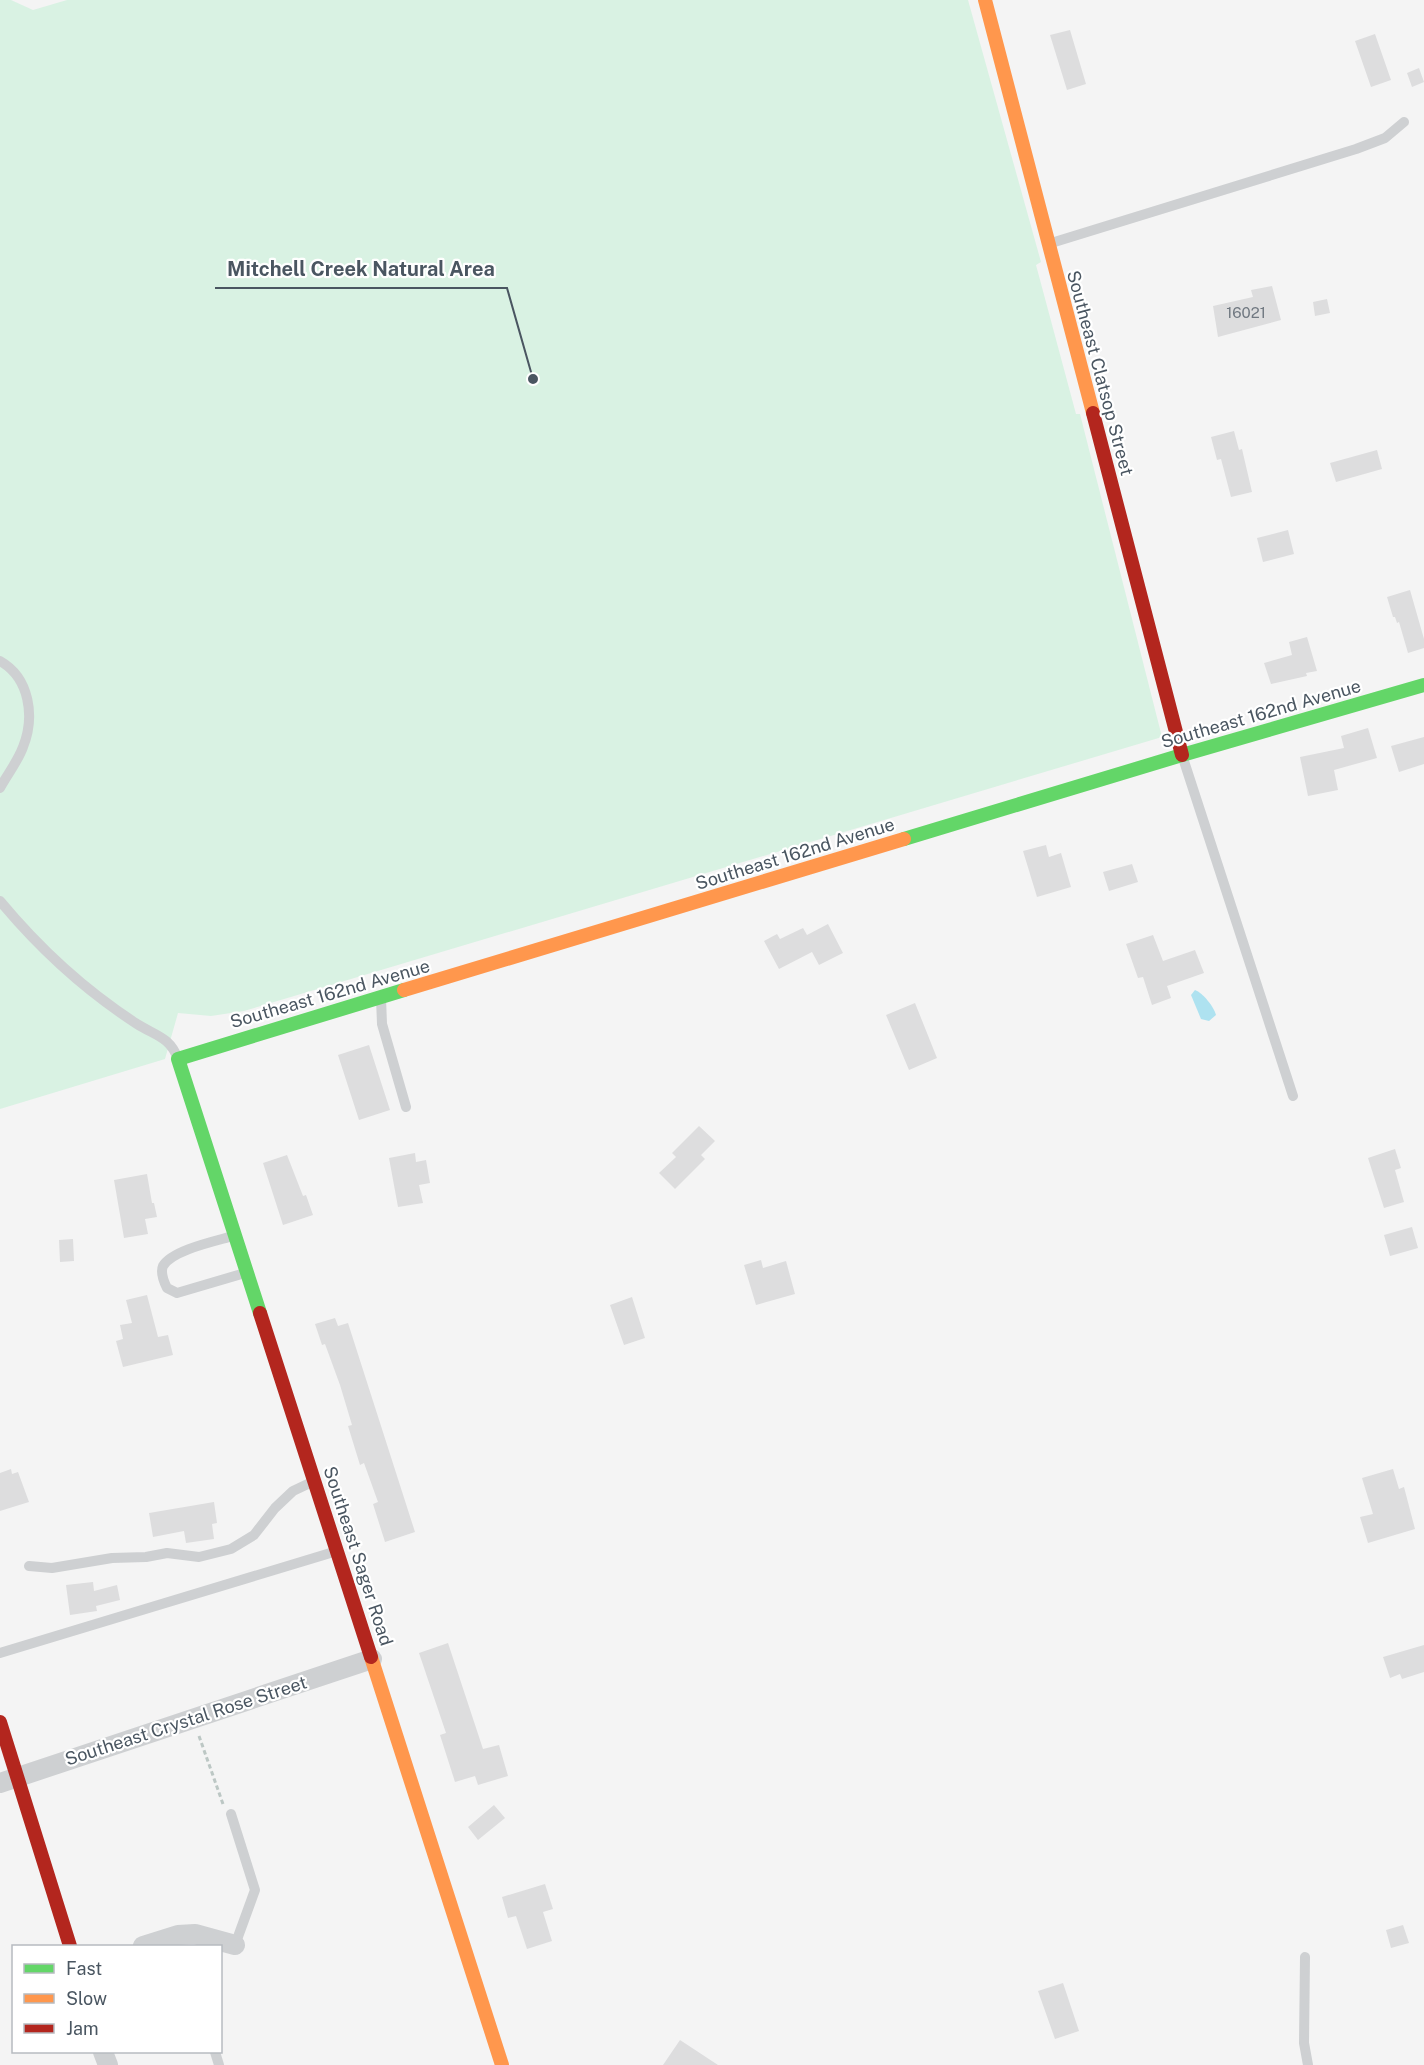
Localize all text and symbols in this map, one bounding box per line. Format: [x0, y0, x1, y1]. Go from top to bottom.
callout: Mitchell Creek Natural Area [215, 250, 507, 288]
text: Mitchell Creek Natural Area [227, 257, 495, 281]
street label: Southeast Clatsop Street [1063, 268, 1138, 478]
house number: 16021 [1226, 304, 1266, 321]
street label: Southeast 162nd Avenue [1159, 675, 1363, 752]
street label: Southeast 162nd Avenue [693, 813, 897, 894]
street label: Southeast 162nd Avenue [228, 955, 432, 1032]
street label: Southeast Sager Road [320, 1464, 397, 1648]
street label: Southeast Crystal Rose Street [62, 1671, 309, 1770]
legend [12, 1945, 222, 2053]
text: Fast [66, 1958, 102, 1979]
text: Slow [66, 1988, 107, 2009]
text: Jam [66, 2018, 99, 2039]

